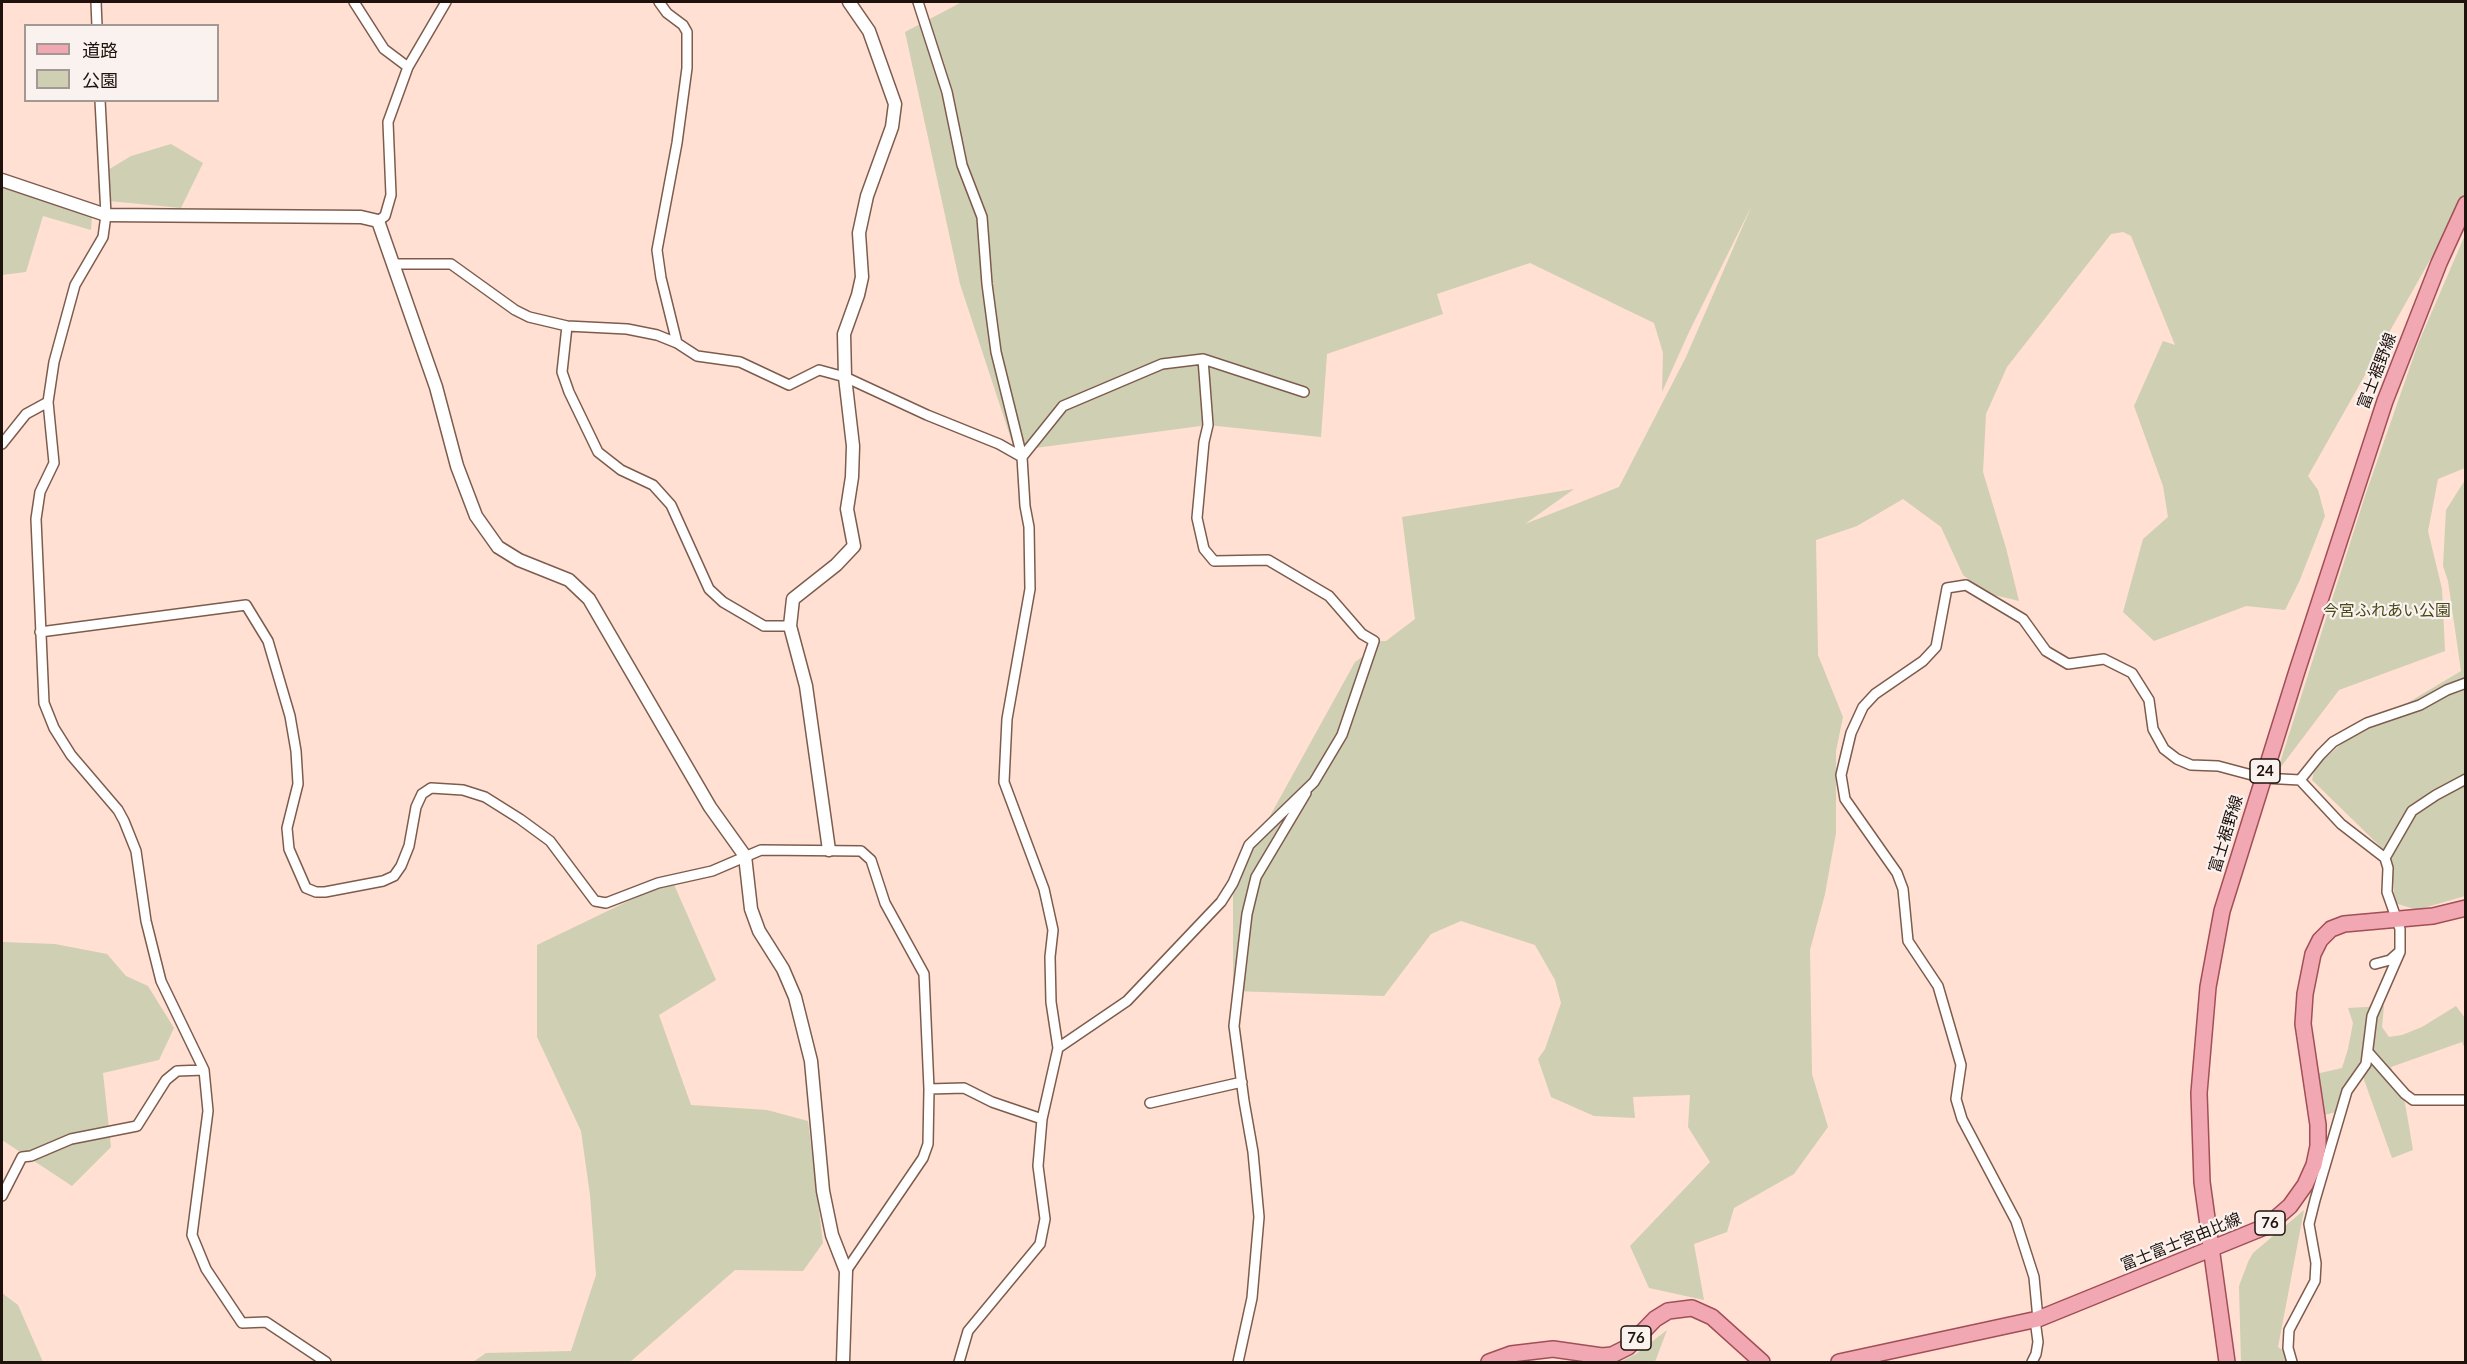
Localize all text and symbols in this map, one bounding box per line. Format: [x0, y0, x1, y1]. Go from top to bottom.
legend [24, 24, 219, 102]
text: 道路 [82, 39, 118, 61]
text: 公園 [82, 69, 118, 91]
street label: 富士裾野線 [2354, 330, 2400, 412]
park label: 今宮ふれあい公園 [2323, 601, 2451, 621]
road number: 24 [2250, 759, 2280, 783]
street label: 富士裾野線 [2205, 793, 2247, 875]
street label: 富士富士宮由比線 [2118, 1209, 2244, 1275]
road number: 76 [2255, 1211, 2285, 1235]
road number: 76 [1621, 1326, 1651, 1350]

